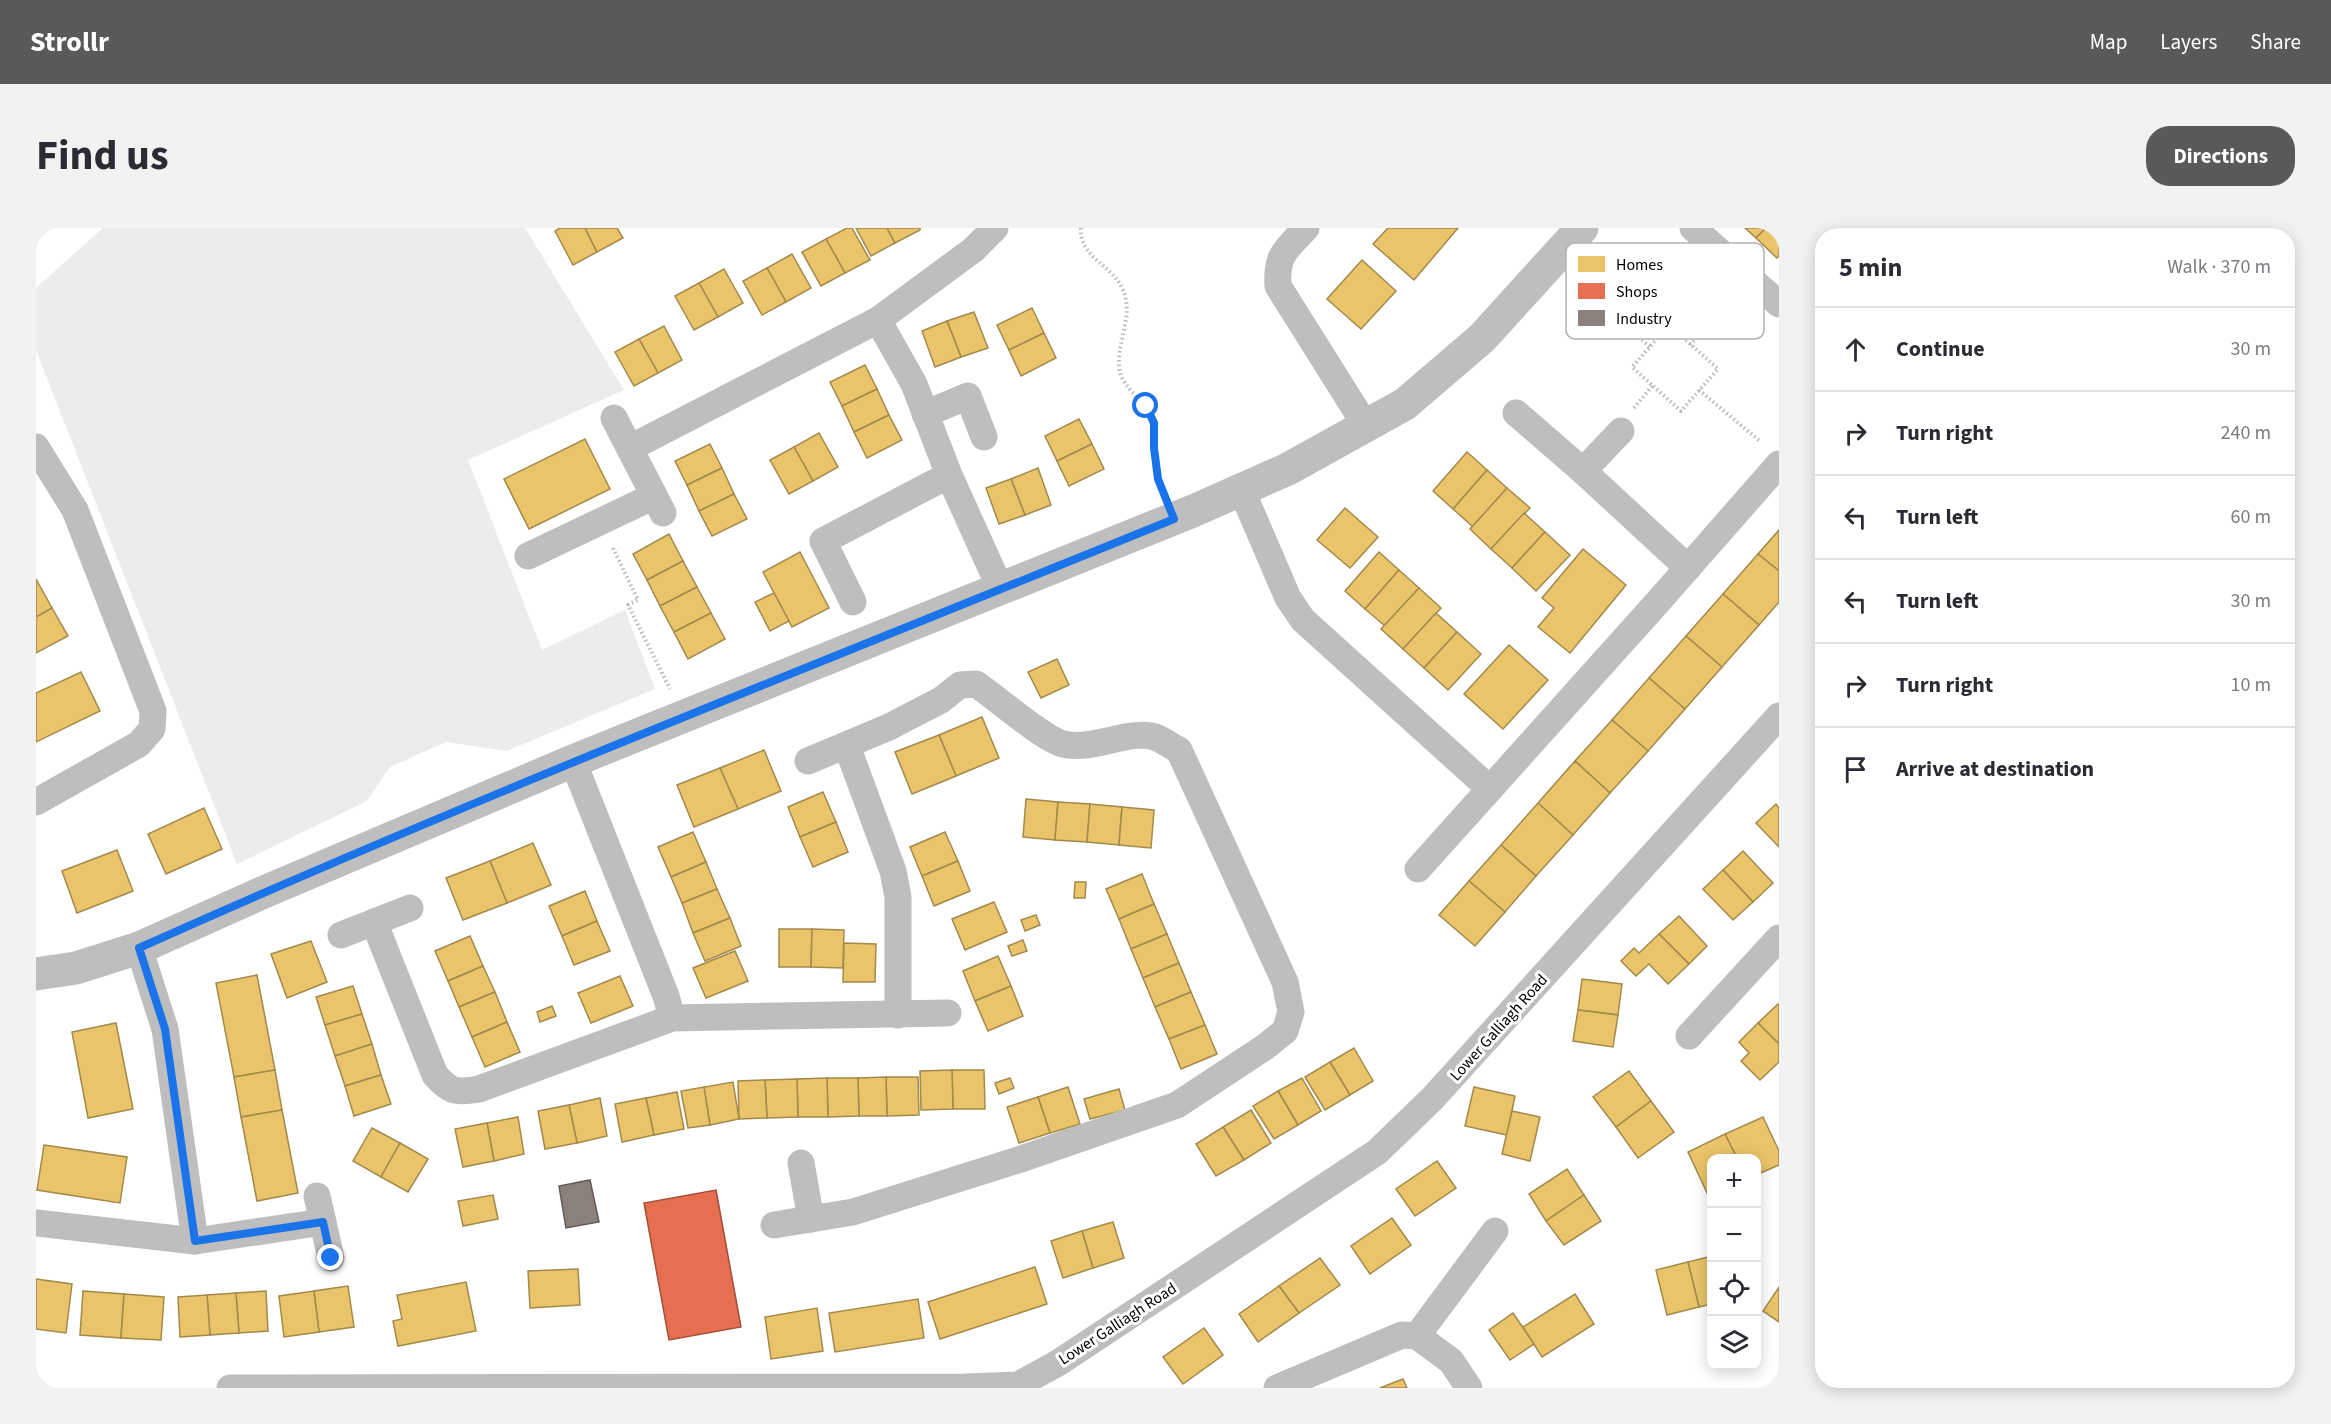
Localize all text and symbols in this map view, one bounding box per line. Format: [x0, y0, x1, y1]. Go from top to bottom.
text: Strollr [30, 22, 109, 62]
text: Map [2090, 27, 2127, 57]
text: Layers [2160, 27, 2217, 57]
text: Share [2250, 27, 2301, 57]
text: Find us [36, 126, 169, 186]
button: Directions [2146, 126, 2295, 186]
legend [1566, 243, 1764, 339]
text: 5 min [1839, 249, 1902, 286]
text: Walk · 370 m [2167, 253, 2271, 281]
text: Homes [1616, 254, 1663, 276]
text: Shops [1616, 281, 1658, 303]
text: Industry [1616, 308, 1672, 330]
icon: ahead [1839, 333, 1872, 366]
text: Continue [1896, 333, 1985, 365]
text: 30 m [2231, 335, 2271, 363]
route start [1132, 392, 1158, 418]
icon: right [1839, 417, 1872, 450]
text: Turn right [1896, 417, 1993, 449]
text: 240 m [2221, 419, 2271, 447]
icon: left [1839, 501, 1872, 534]
text: Turn left [1896, 501, 1978, 533]
text: 60 m [2231, 503, 2271, 531]
icon: left [1839, 585, 1872, 618]
text: Turn left [1896, 585, 1978, 617]
text: 30 m [2231, 587, 2271, 615]
icon: right [1839, 669, 1872, 702]
text: Turn right [1896, 669, 1993, 701]
text: 10 m [2231, 671, 2271, 699]
icon: arrive [1839, 753, 1872, 786]
text: Arrive at destination [1896, 753, 2094, 785]
street label: Lower Galliagh Road [1445, 969, 1553, 1086]
map controls [1707, 1154, 1761, 1370]
button: + [1707, 1154, 1761, 1208]
button: − [1707, 1208, 1761, 1262]
route end [317, 1244, 343, 1270]
button: locate [1707, 1262, 1761, 1316]
street label: Lower Galliagh Road [1054, 1277, 1181, 1370]
button: layers [1707, 1316, 1761, 1370]

